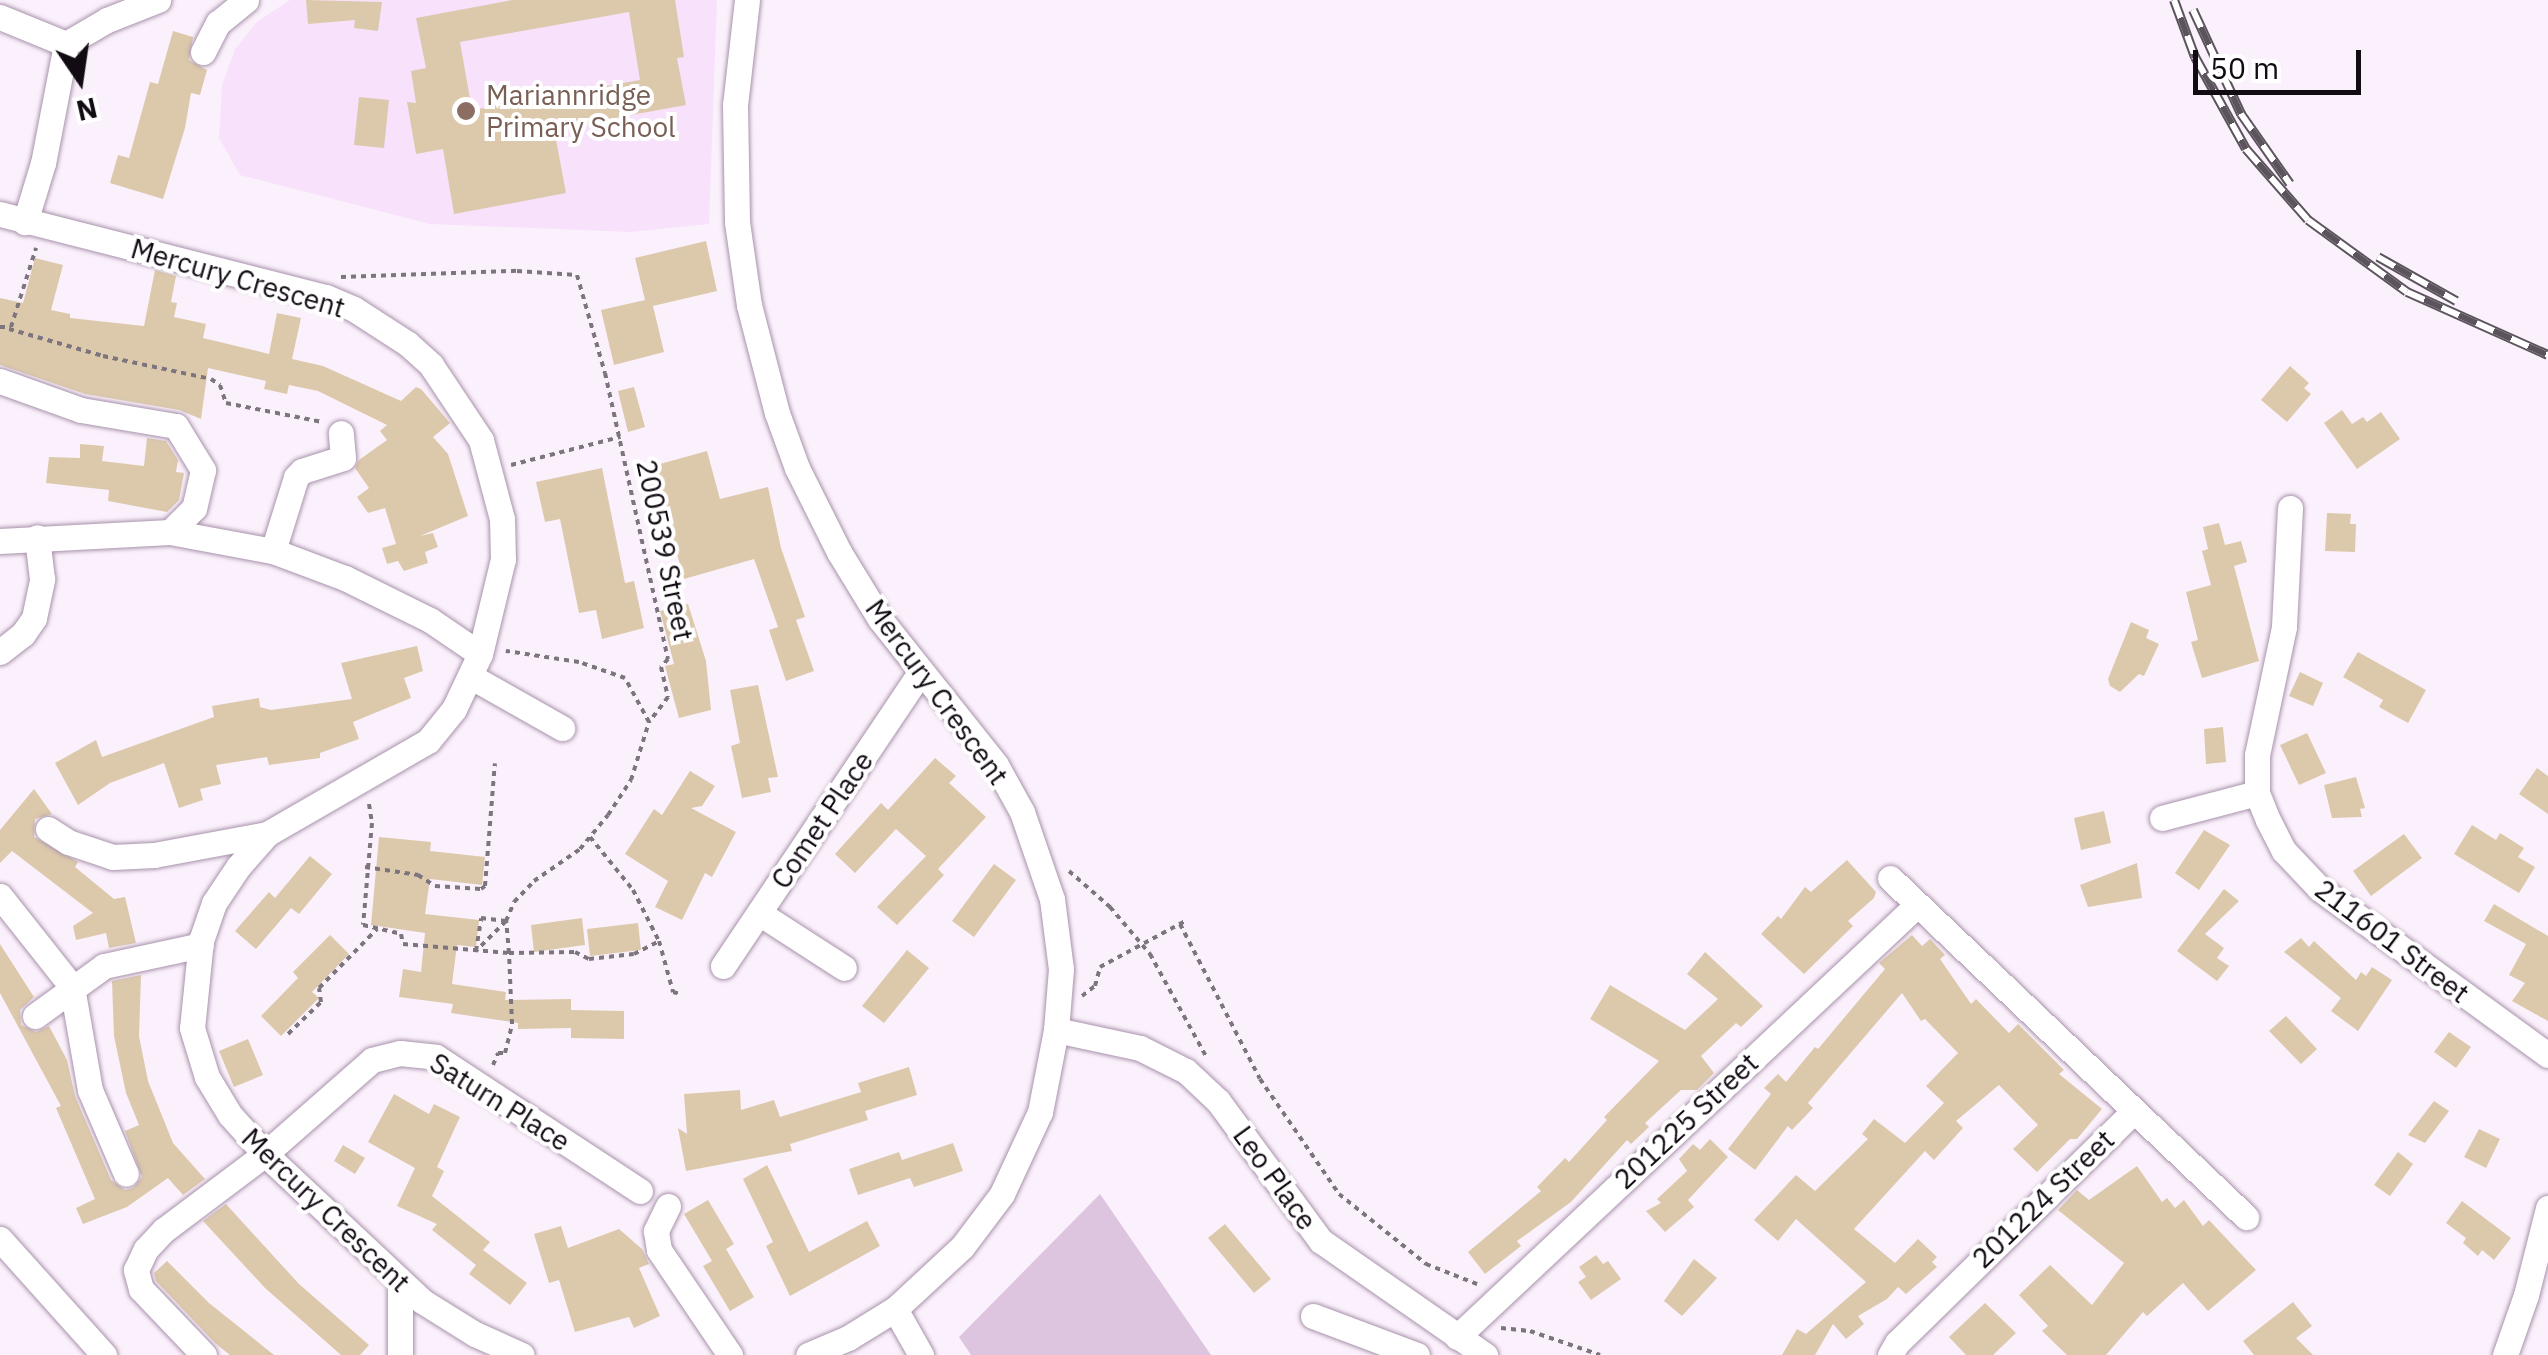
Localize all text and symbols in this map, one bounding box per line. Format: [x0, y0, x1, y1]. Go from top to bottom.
north arrow [30, 30, 130, 130]
scale bar [2198, 30, 2366, 92]
text: 50 m [2210, 48, 2279, 87]
place label: Mariannridge Primary School [486, 78, 676, 144]
text: N [73, 89, 101, 130]
marker: Mariannridge Primary School [455, 100, 477, 122]
street label: Mercury Crescent [127, 231, 349, 325]
street label: 200539 Street [629, 456, 701, 644]
street label: Mercury Crescent [858, 593, 1016, 791]
street label: Comet Place [764, 745, 880, 895]
street label: 211601 Street [2308, 872, 2476, 1010]
street label: Saturn Place [424, 1046, 576, 1158]
street label: 201225 Street [1607, 1046, 1765, 1196]
street label: Leo Place [1226, 1119, 1324, 1237]
street label: Mercury Crescent [235, 1121, 417, 1299]
street label: 201224 Street [1965, 1123, 2121, 1275]

